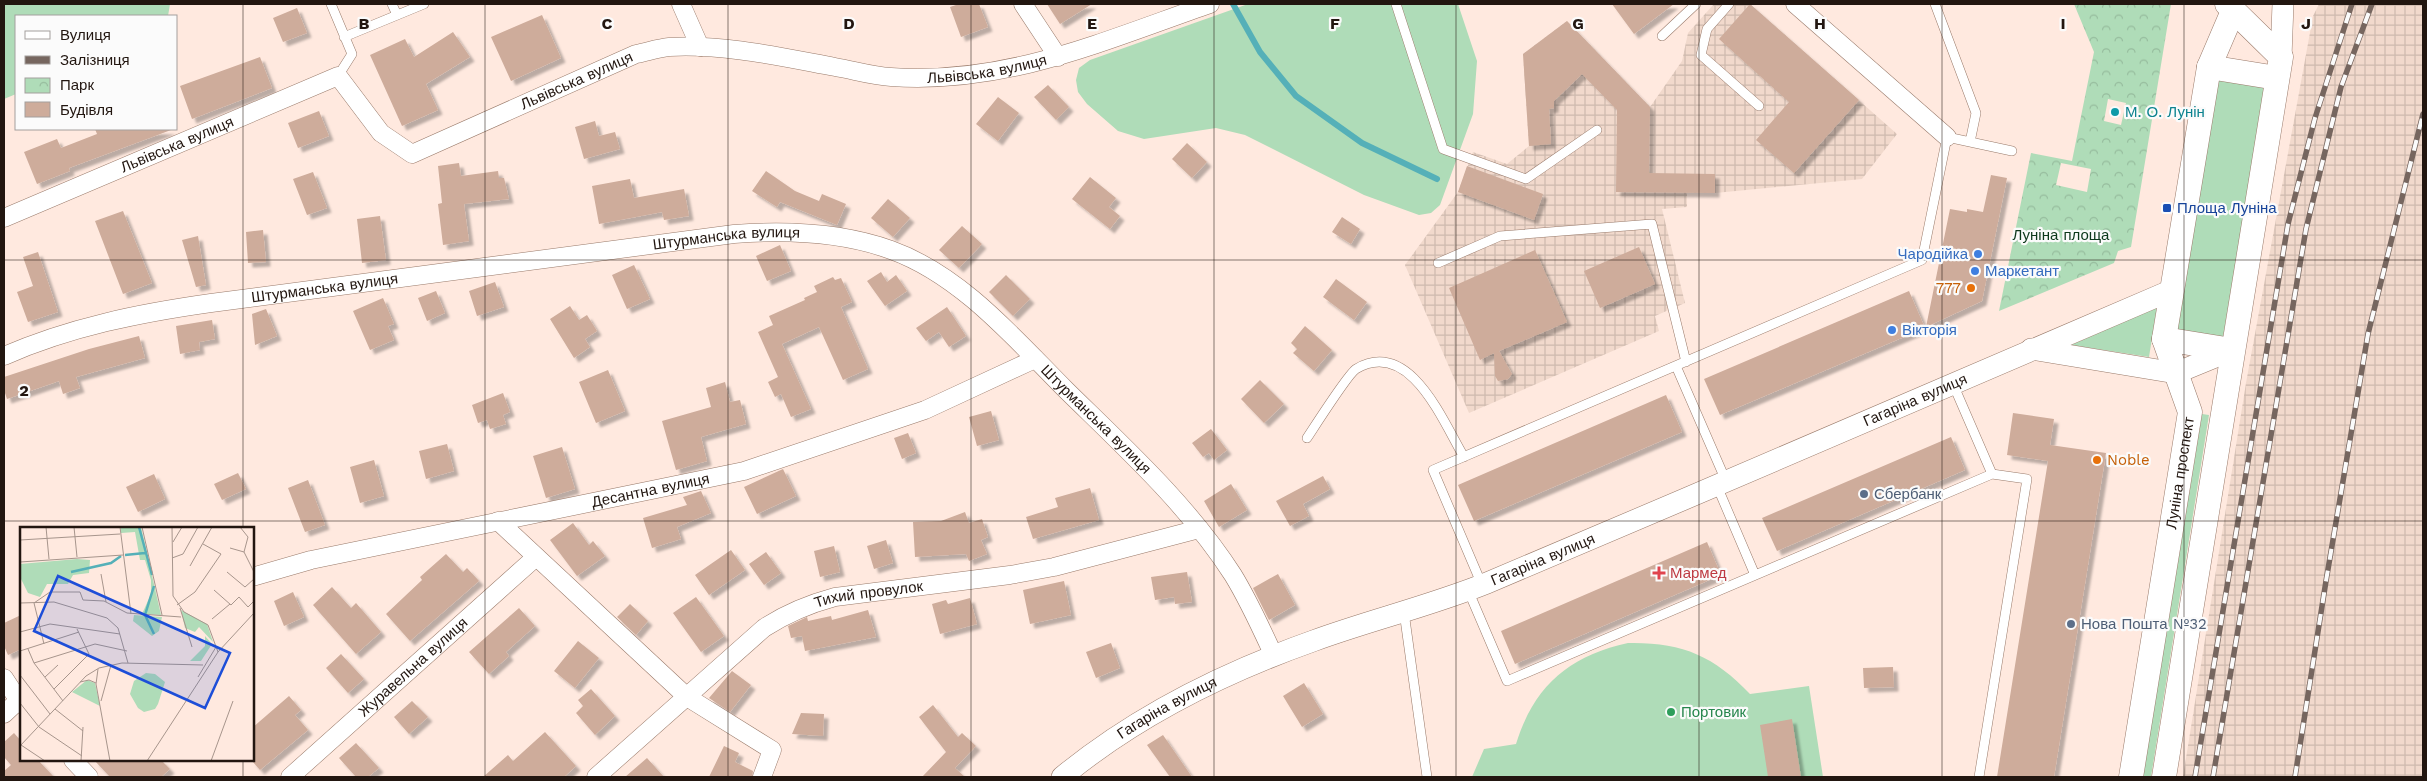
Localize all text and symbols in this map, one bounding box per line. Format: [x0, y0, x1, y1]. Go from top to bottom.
text: B [359, 14, 370, 33]
text: C [602, 14, 613, 33]
text: D [843, 14, 855, 33]
text: E [1087, 14, 1097, 33]
text: F [1330, 14, 1340, 33]
text: G [1572, 14, 1584, 33]
text: H [1814, 14, 1826, 33]
text: I [2060, 14, 2066, 33]
text: J [2301, 14, 2311, 33]
legend [15, 15, 178, 130]
text: Вулиця [60, 26, 111, 44]
street label: Львівська вулиця [518, 48, 636, 113]
text: Залізниця [60, 51, 130, 69]
street label: Львівська вулиця [927, 51, 1049, 87]
text: Парк [60, 76, 94, 94]
text: Будівля [60, 101, 113, 119]
place label: М. О. Лунін [2125, 103, 2205, 121]
marker: М. О. Лунін [2109, 106, 2121, 118]
street label: Львівська вулиця [118, 112, 236, 176]
place label: Площа Луніна [2177, 199, 2277, 217]
marker: Площа Луніна [2161, 202, 2173, 214]
street label: Штурманська вулиця [652, 223, 800, 254]
park label: Луніна площа [2013, 226, 2110, 244]
place label: Чародійка [1898, 245, 1969, 263]
marker: Чародійка [1972, 248, 1984, 260]
place label: Маркетант [1985, 262, 2059, 280]
marker: Маркетант [1969, 265, 1981, 277]
street label: Штурманська вулиця [250, 269, 399, 307]
place label: 777 [1936, 279, 1961, 297]
marker: 777 [1965, 282, 1977, 294]
place label: Вікторія [1902, 321, 1957, 339]
marker: Вікторія [1886, 324, 1898, 336]
street label: Штурманська вулиця [1037, 361, 1155, 478]
street label: Гагаріна вулиця [1860, 370, 1970, 430]
text: 2 [19, 381, 29, 400]
street label: Луніна проспект [2162, 415, 2198, 530]
place label: Noble [2107, 451, 2150, 469]
marker: Noble [2091, 454, 2103, 466]
street label: Десантна вулиця [590, 469, 711, 511]
place label: Сбербанк [1874, 485, 1942, 503]
marker: Сбербанк [1858, 488, 1870, 500]
inset map [20, 527, 254, 761]
street label: Гагаріна вулиця [1488, 529, 1598, 589]
place label: Мармед [1670, 564, 1727, 582]
marker: Мармед [1652, 566, 1666, 580]
street label: Тихий провулок [812, 577, 924, 612]
street label: Журавельна вулиця [355, 613, 471, 721]
place label: Нова Пошта №32 [2081, 615, 2207, 633]
marker: Нова Пошта №32 [2065, 618, 2077, 630]
street label: Гагаріна вулиця [1114, 673, 1220, 743]
place label: Портовик [1681, 703, 1747, 721]
marker: Портовик [1665, 706, 1677, 718]

